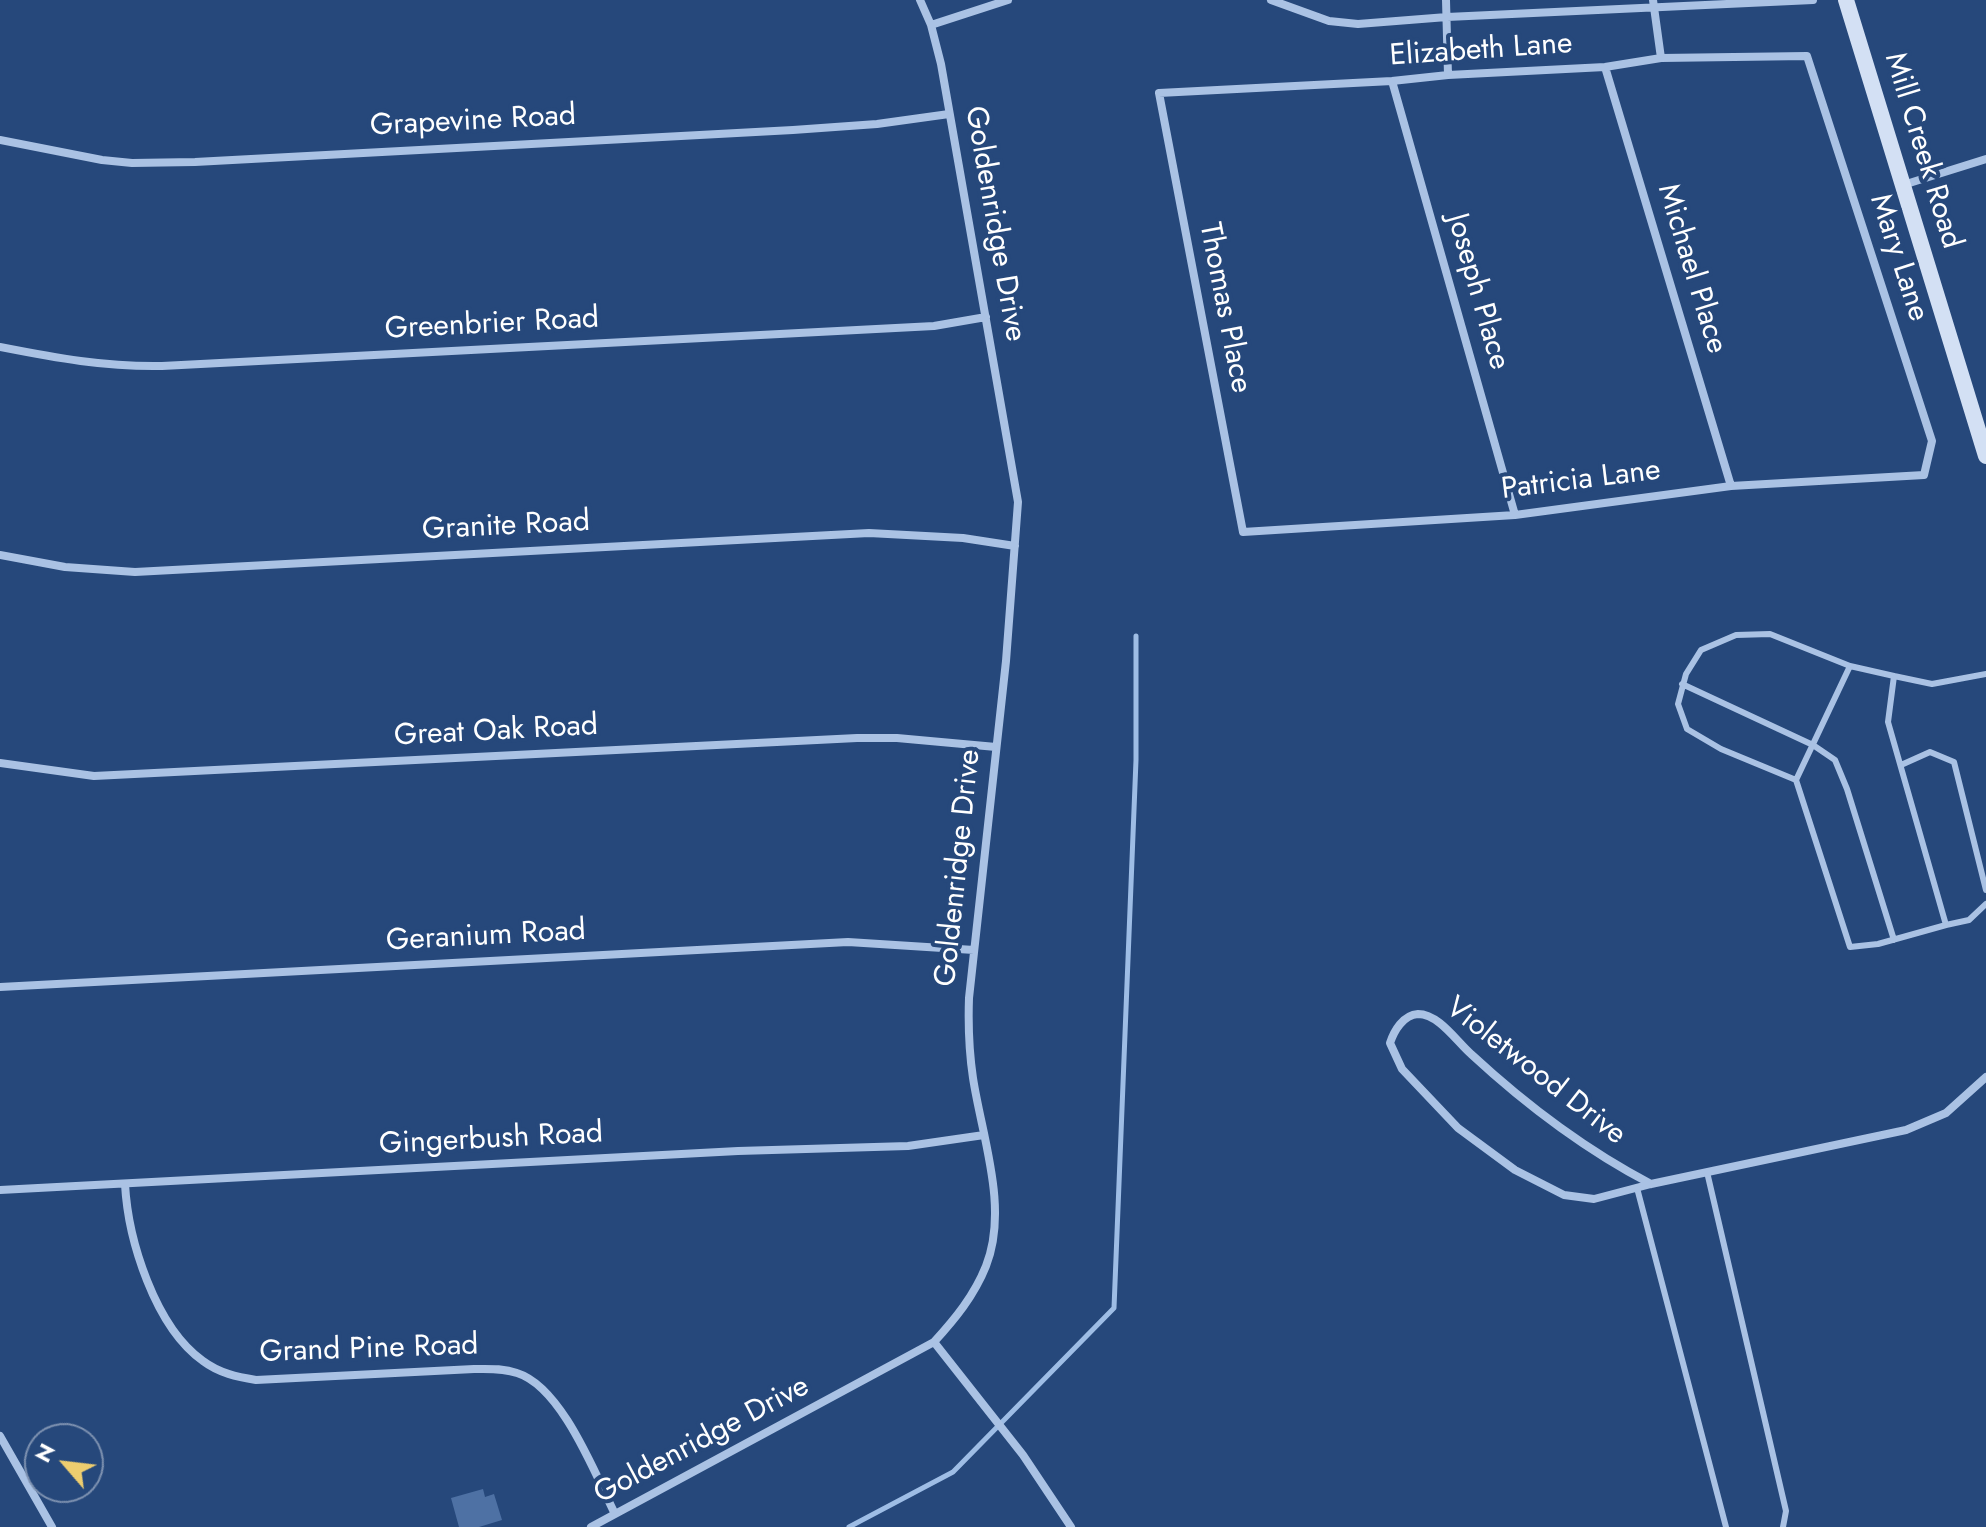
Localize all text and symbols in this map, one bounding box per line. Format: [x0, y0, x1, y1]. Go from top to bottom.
street label: Elizabeth Lane [1388, 27, 1574, 75]
street label: Mill Creek Road [1875, 49, 1969, 253]
street label: Grapevine Road [369, 99, 577, 145]
street label: Goldenridge Drive [956, 104, 1032, 344]
street label: Michael Place [1648, 180, 1734, 358]
street label: Mary Lane [1861, 190, 1935, 326]
street label: Joseph Place [1438, 210, 1516, 374]
street label: Thomas Place [1190, 220, 1258, 396]
street label: Greenbrier Road [384, 301, 600, 349]
street label: Patricia Lane [1499, 453, 1663, 509]
street label: Granite Road [421, 505, 591, 549]
street label: Great Oak Road [393, 709, 599, 755]
street label: Goldenridge Drive [929, 748, 989, 988]
street label: Geranium Road [385, 914, 587, 960]
street label: Violetwood Drive [1438, 990, 1632, 1154]
street label: Gingerbush Road [378, 1116, 604, 1164]
street label: Grand Pine Road [259, 1328, 479, 1372]
street label: Goldenridge Drive [588, 1369, 816, 1513]
north arrow [24, 1423, 104, 1503]
text: N [26, 1437, 63, 1468]

